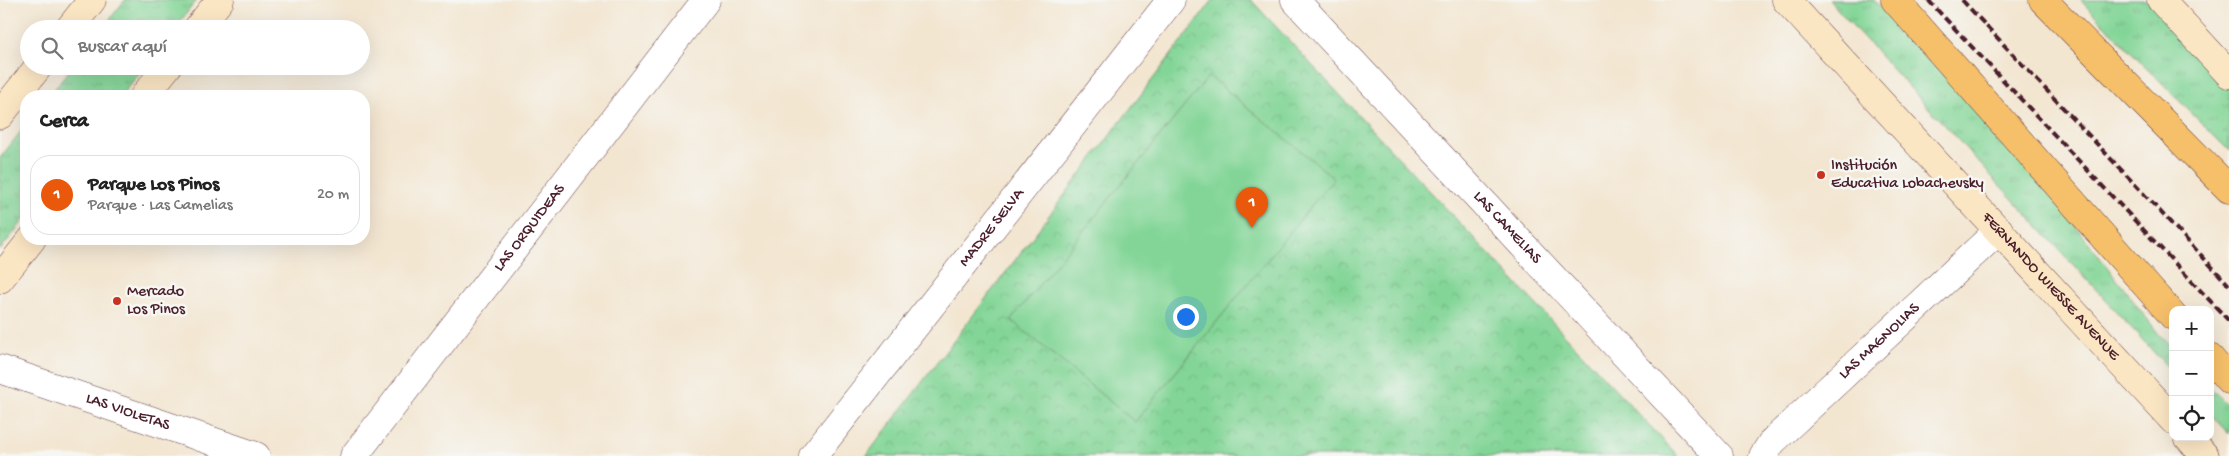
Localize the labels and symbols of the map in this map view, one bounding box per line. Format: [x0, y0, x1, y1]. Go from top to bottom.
place label: Institución Educativa Lobachevsky [1831, 157, 1984, 194]
marker: Institución Educativa Lobachevsky [1815, 169, 1827, 181]
street label: LAS ORQUIDEAS [490, 180, 570, 276]
street label: MADRE SELVA [955, 184, 1030, 271]
pin: 1 [1236, 187, 1268, 228]
street label: LAS CAMELIAS [1468, 188, 1546, 268]
street label: FERNANDO WIESSE AVENUE [1977, 208, 2124, 366]
place label: Mercado Los Pinos [127, 283, 186, 320]
marker: Mercado Los Pinos [111, 295, 123, 307]
street label: LAS MAGNOLIAS [1835, 299, 1925, 384]
your location [1173, 304, 1199, 330]
street label: LAS VIOLETAS [83, 389, 173, 436]

